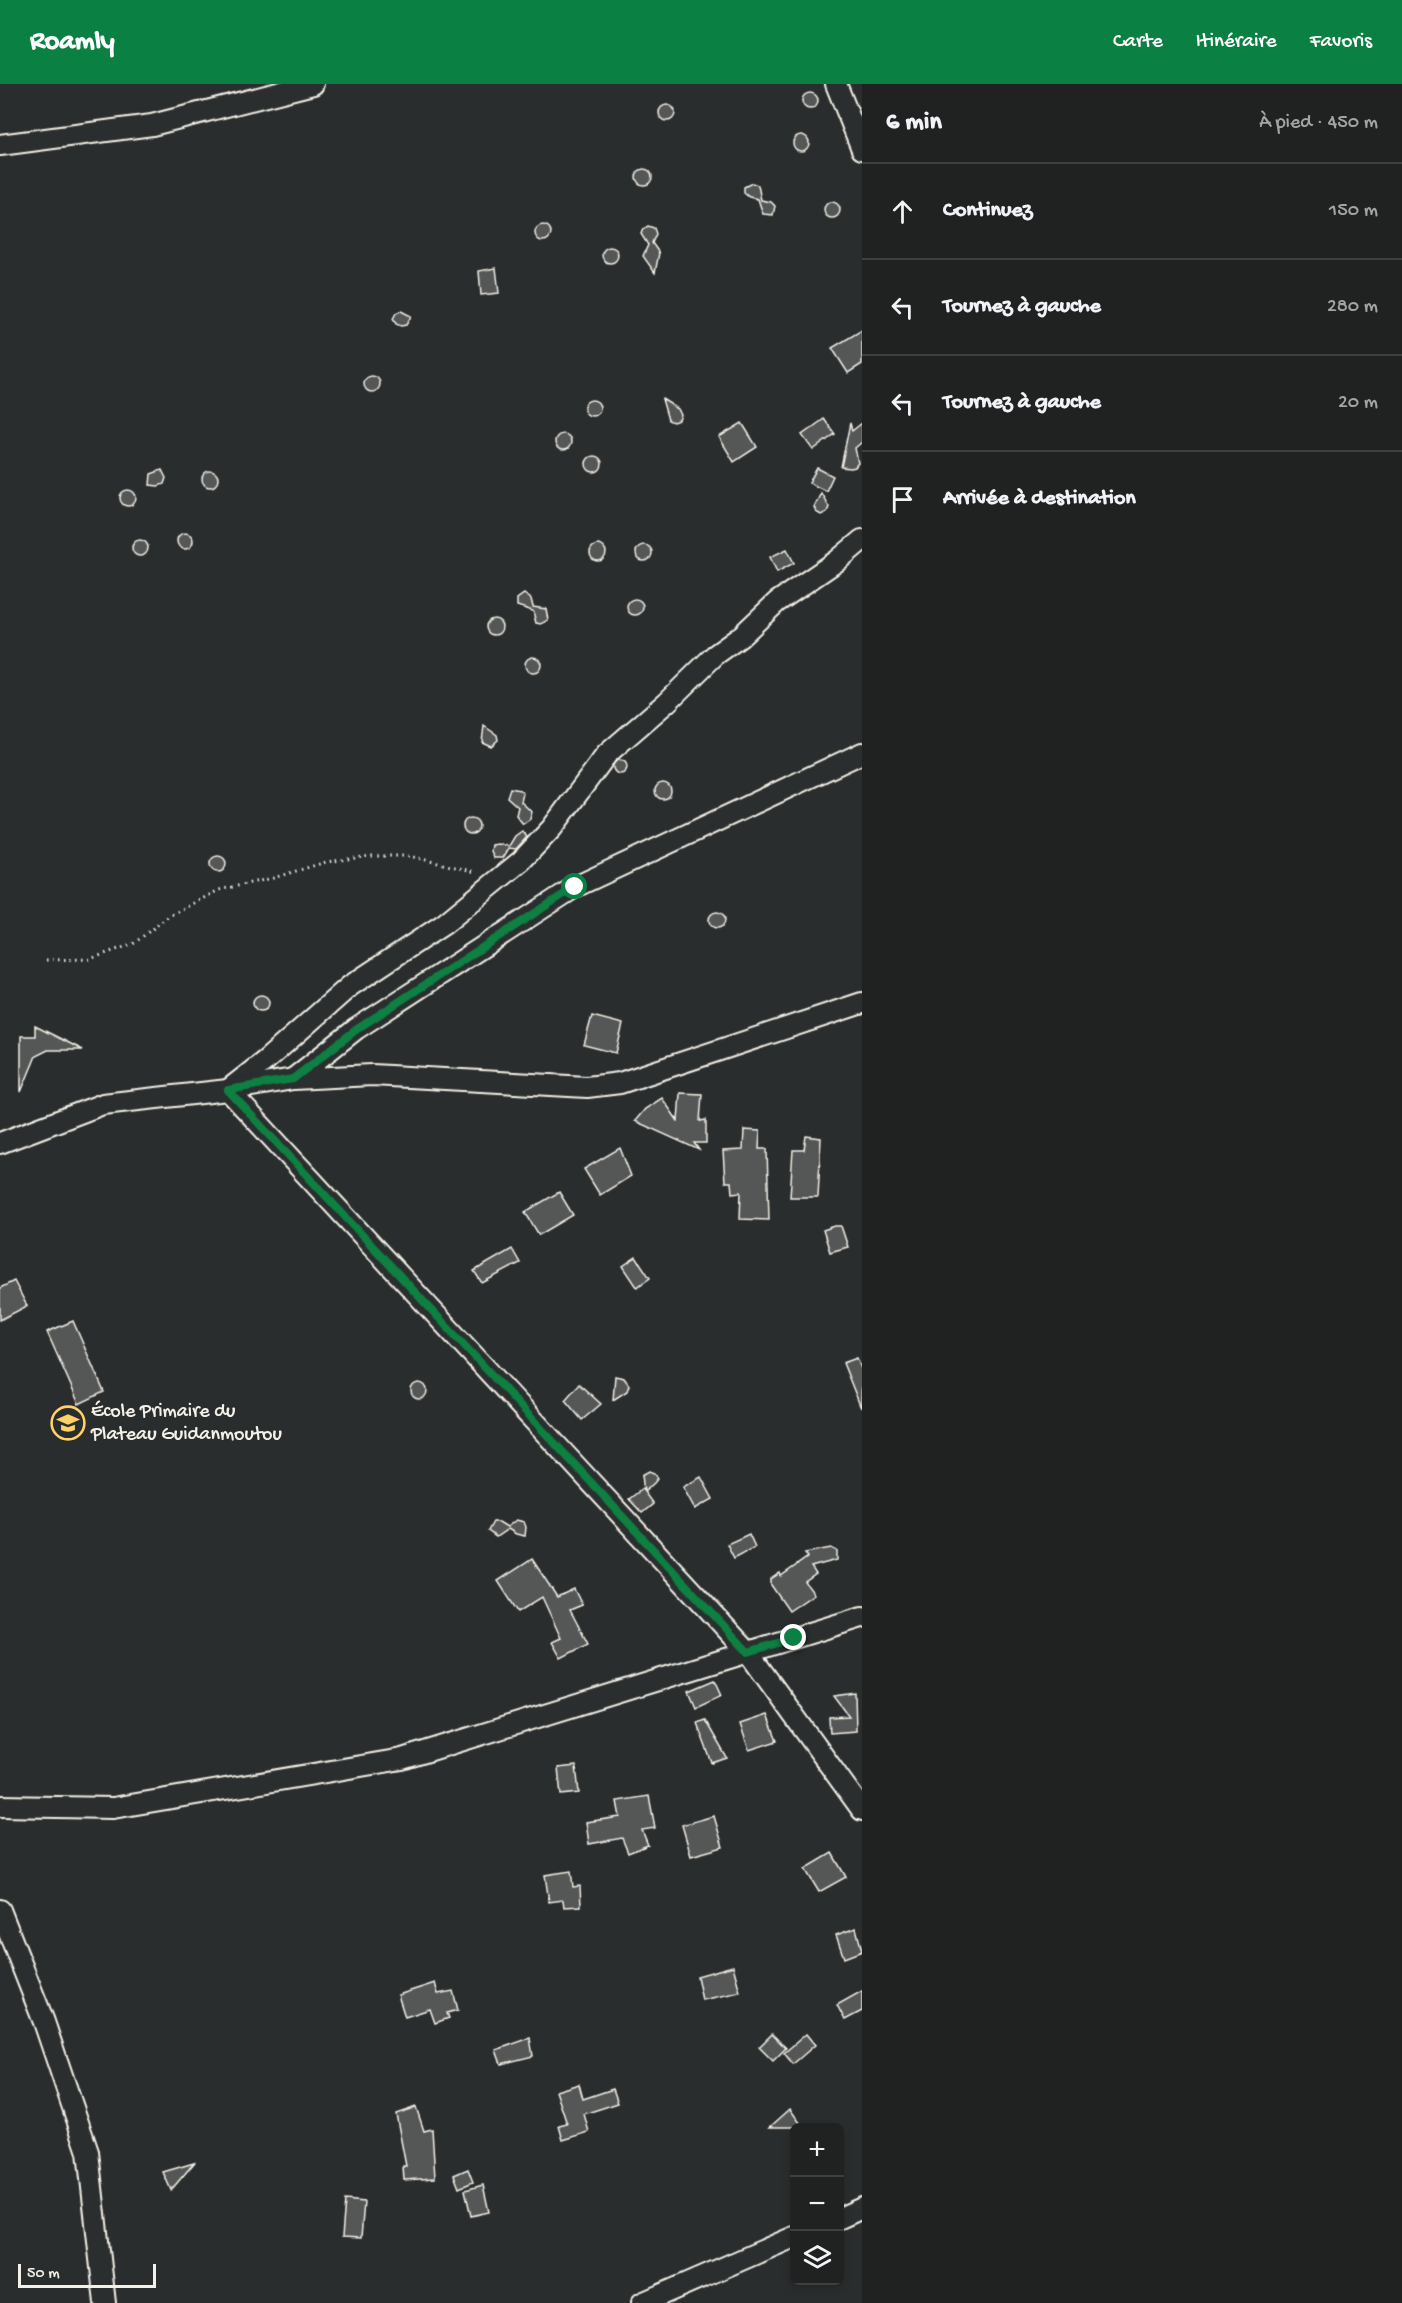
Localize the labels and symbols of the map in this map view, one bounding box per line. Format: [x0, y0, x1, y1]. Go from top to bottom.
route start [561, 873, 587, 899]
place label: École Primaire du Plateau Guidanmoutou [90, 1400, 282, 1447]
school or university icon: École Primaire du Plateau Guidanmoutou [50, 1405, 86, 1441]
route end [780, 1624, 806, 1650]
scale bar [18, 2261, 156, 2288]

